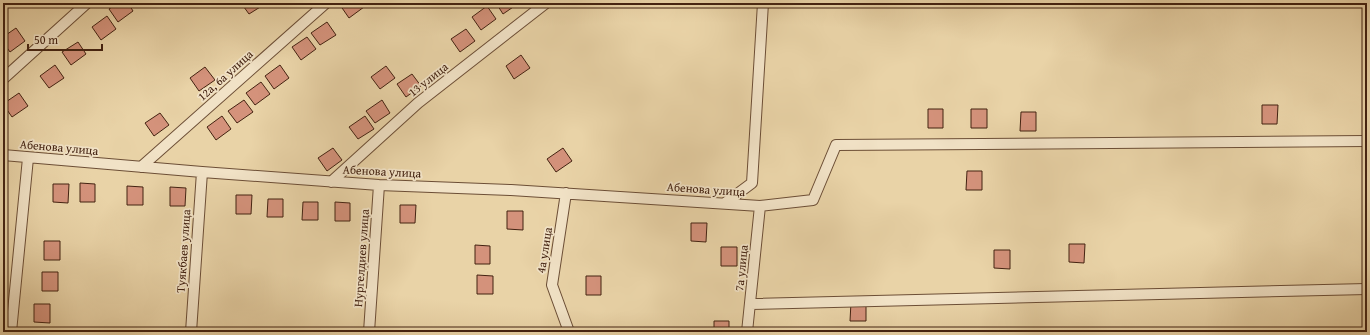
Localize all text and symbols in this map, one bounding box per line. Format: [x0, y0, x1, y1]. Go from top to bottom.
scale bar [28, 26, 102, 52]
text: 50 m [34, 31, 58, 48]
street label: 12а, 6а улица [194, 45, 257, 105]
street label: 13 улица [404, 58, 452, 100]
street label: Абенова улица [19, 135, 99, 159]
street label: Абенова улица [342, 160, 422, 182]
street label: Абенова улица [666, 178, 746, 200]
street label: Туякбаев улица [172, 208, 194, 293]
street label: Нургелдиев улица [349, 208, 373, 307]
street label: 4а улица [532, 225, 556, 274]
street label: 7а улица [730, 244, 752, 292]

